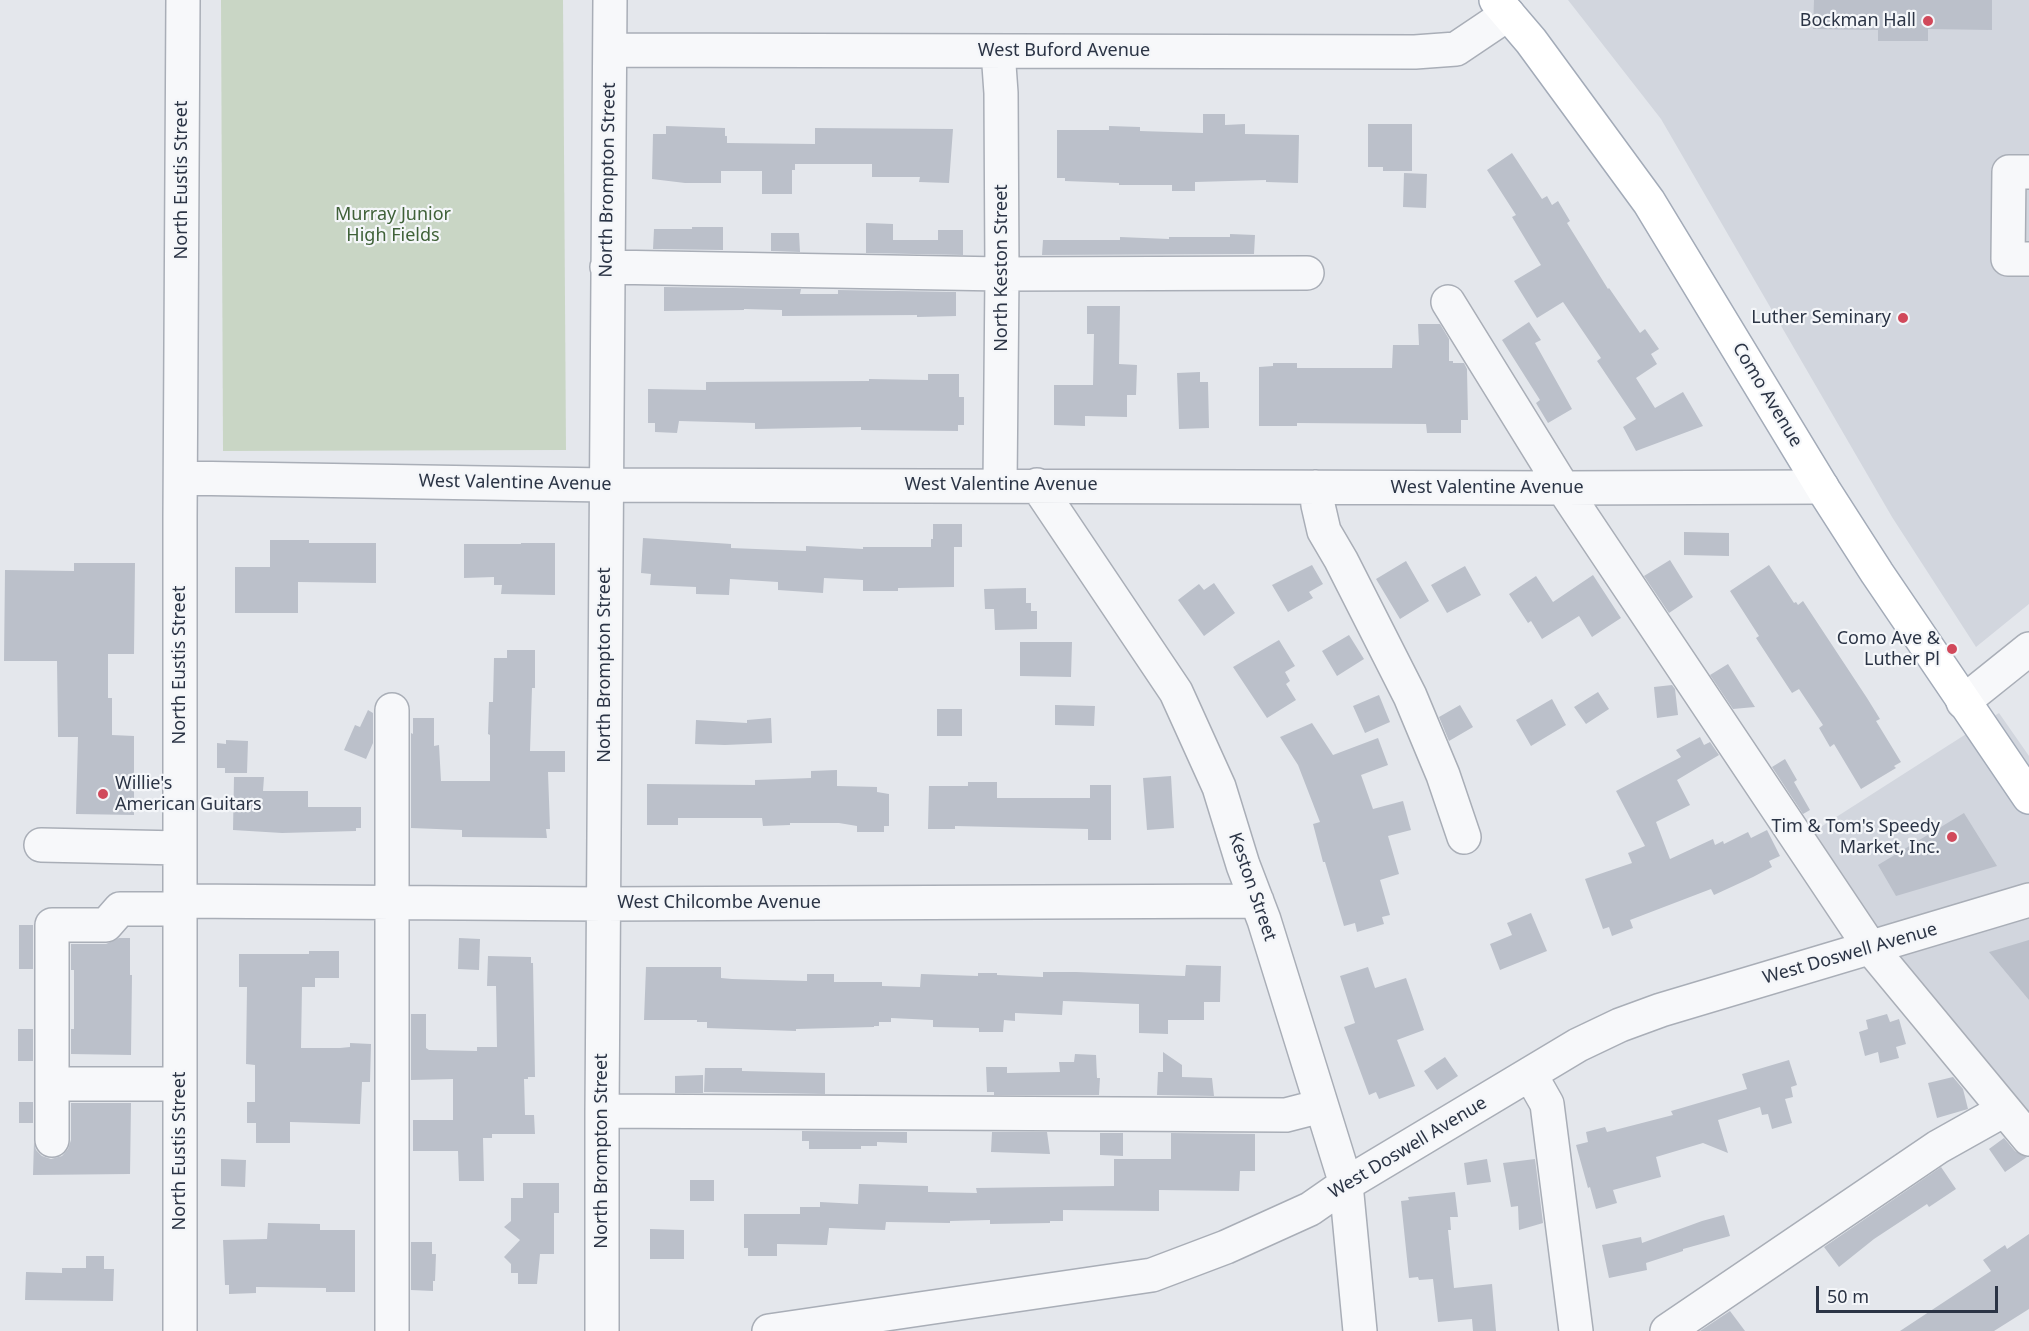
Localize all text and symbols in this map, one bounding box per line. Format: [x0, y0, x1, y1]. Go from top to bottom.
place label: Bockman Hall [1800, 10, 1916, 32]
marker: Bockman Hall [1921, 14, 1935, 28]
street label: West Buford Avenue [978, 40, 1150, 62]
street label: North Brompton Street [595, 82, 621, 278]
street label: North Eustis Street [171, 101, 193, 259]
street label: North Keston Street [991, 184, 1013, 352]
park label: Murray Junior High Fields [335, 204, 451, 246]
place label: Luther Seminary [1751, 307, 1891, 329]
marker: Luther Seminary [1896, 311, 1910, 325]
street label: Como Avenue [1727, 339, 1807, 451]
street label: West Valentine Avenue [418, 471, 612, 495]
street label: West Valentine Avenue [904, 474, 1098, 496]
street label: West Valentine Avenue [1390, 477, 1584, 499]
street label: North Brompton Street [594, 567, 616, 763]
street label: North Eustis Street [169, 586, 191, 744]
place label: Como Ave & Luther Pl [1837, 628, 1940, 670]
marker: Como Ave & Luther Pl [1945, 642, 1959, 656]
place label: Willie's American Guitars [115, 773, 262, 816]
marker: Willie's American Guitars [96, 787, 110, 801]
place label: Tim & Tom's Speedy Market, Inc. [1771, 816, 1940, 858]
street label: Keston Street [1223, 830, 1281, 944]
marker: Tim & Tom's Speedy Market, Inc. [1945, 830, 1959, 844]
street label: West Chilcombe Avenue [617, 892, 821, 914]
street label: West Doswell Avenue [1760, 919, 1940, 989]
street label: North Brompton Street [591, 1053, 613, 1249]
street label: North Eustis Street [169, 1072, 191, 1230]
street label: West Doswell Avenue [1325, 1092, 1491, 1204]
scale bar [1819, 1274, 2000, 1312]
text: 50 m [1827, 1284, 1869, 1308]

